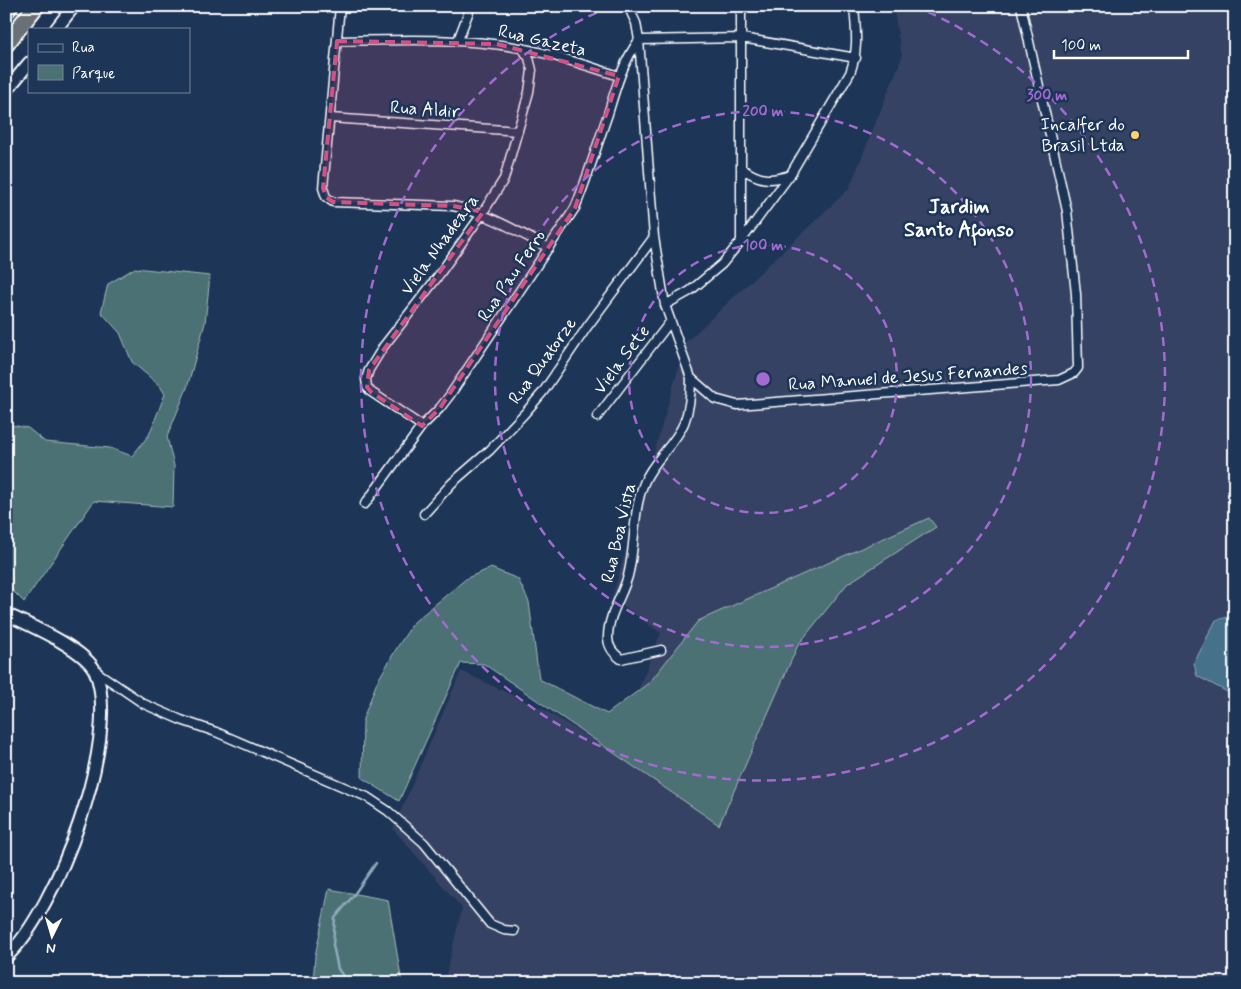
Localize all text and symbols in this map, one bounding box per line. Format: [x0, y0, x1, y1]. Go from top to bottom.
street label: Rua Gazeta [496, 19, 588, 63]
legend [28, 28, 190, 92]
scale bar [1054, 28, 1187, 60]
text: 100 m [1061, 36, 1101, 56]
text: Rua [72, 38, 95, 58]
text: Parque [72, 64, 115, 84]
text: 300 m [1027, 86, 1067, 106]
street label: Rua Aldir [389, 96, 461, 124]
text: 200 m [743, 102, 784, 122]
place label: Incalfer do Brasil Ltda [1041, 113, 1125, 158]
marker: Incalfer do Brasil Ltda [1129, 129, 1141, 141]
street label: Viela Nhadeara [395, 190, 485, 300]
district label: Jardim Santo Afonso [904, 194, 1014, 246]
street label: Rua Pau Ferro [472, 225, 552, 327]
text: 100 m [743, 236, 783, 256]
street label: Rua Quatorze [503, 313, 583, 409]
street label: Viela Sete [588, 321, 656, 399]
street label: Rua Manuel de Jesus Fernandes [788, 357, 1029, 397]
centre of rings [754, 370, 772, 388]
street label: Rua Boa Vista [596, 481, 642, 585]
north arrow [28, 912, 78, 962]
text: N [46, 939, 56, 957]

